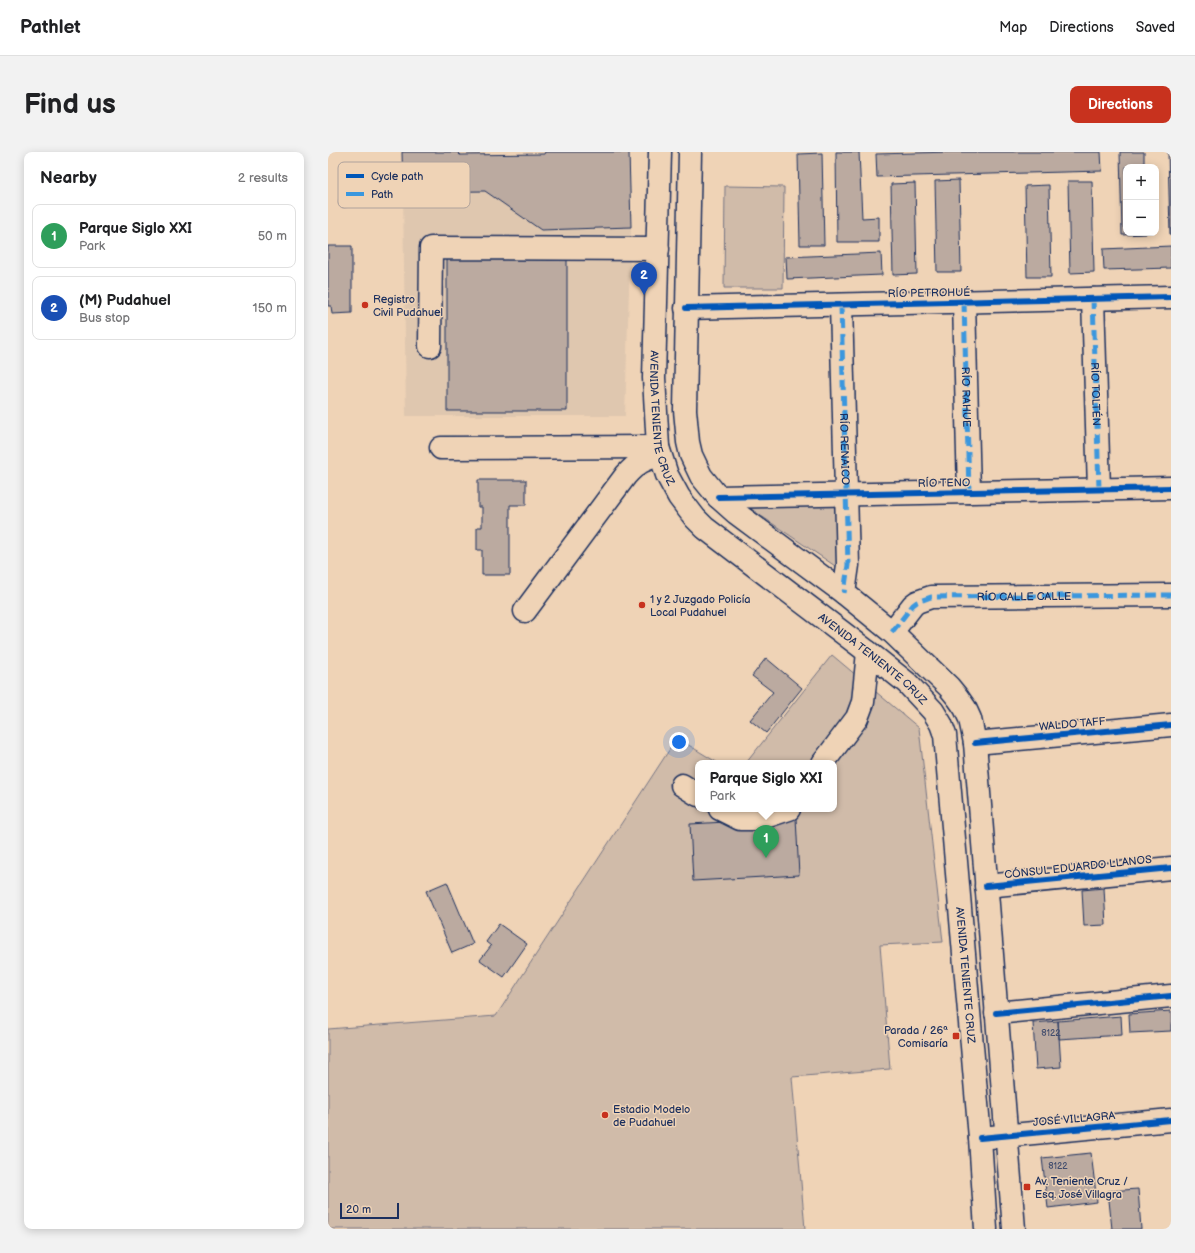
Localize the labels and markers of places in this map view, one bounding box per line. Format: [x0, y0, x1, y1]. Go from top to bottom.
pin: 2 [631, 262, 657, 295]
place label: Registro Civil Pudahuel [373, 293, 443, 319]
marker: Registro Civil Pudahuel [360, 300, 370, 310]
place label: 1 y 2 Juzgado Policía Local Pudahuel [650, 593, 750, 619]
marker: 1 y 2 Juzgado Policía Local Pudahuel [637, 600, 647, 610]
pin: 1 [753, 825, 779, 858]
place label: Parada / 26ª Comisaría [884, 1024, 948, 1050]
marker: Parada / 26ª Comisaría [951, 1031, 961, 1041]
place label: Estadio Modelo de Pudahuel [613, 1103, 690, 1129]
marker: Estadio Modelo de Pudahuel [600, 1110, 610, 1120]
place label: Av. Teniente Cruz / Esq. José Villagra [1035, 1175, 1128, 1201]
marker: Av. Teniente Cruz / Esq. José Villagra [1022, 1182, 1032, 1192]

